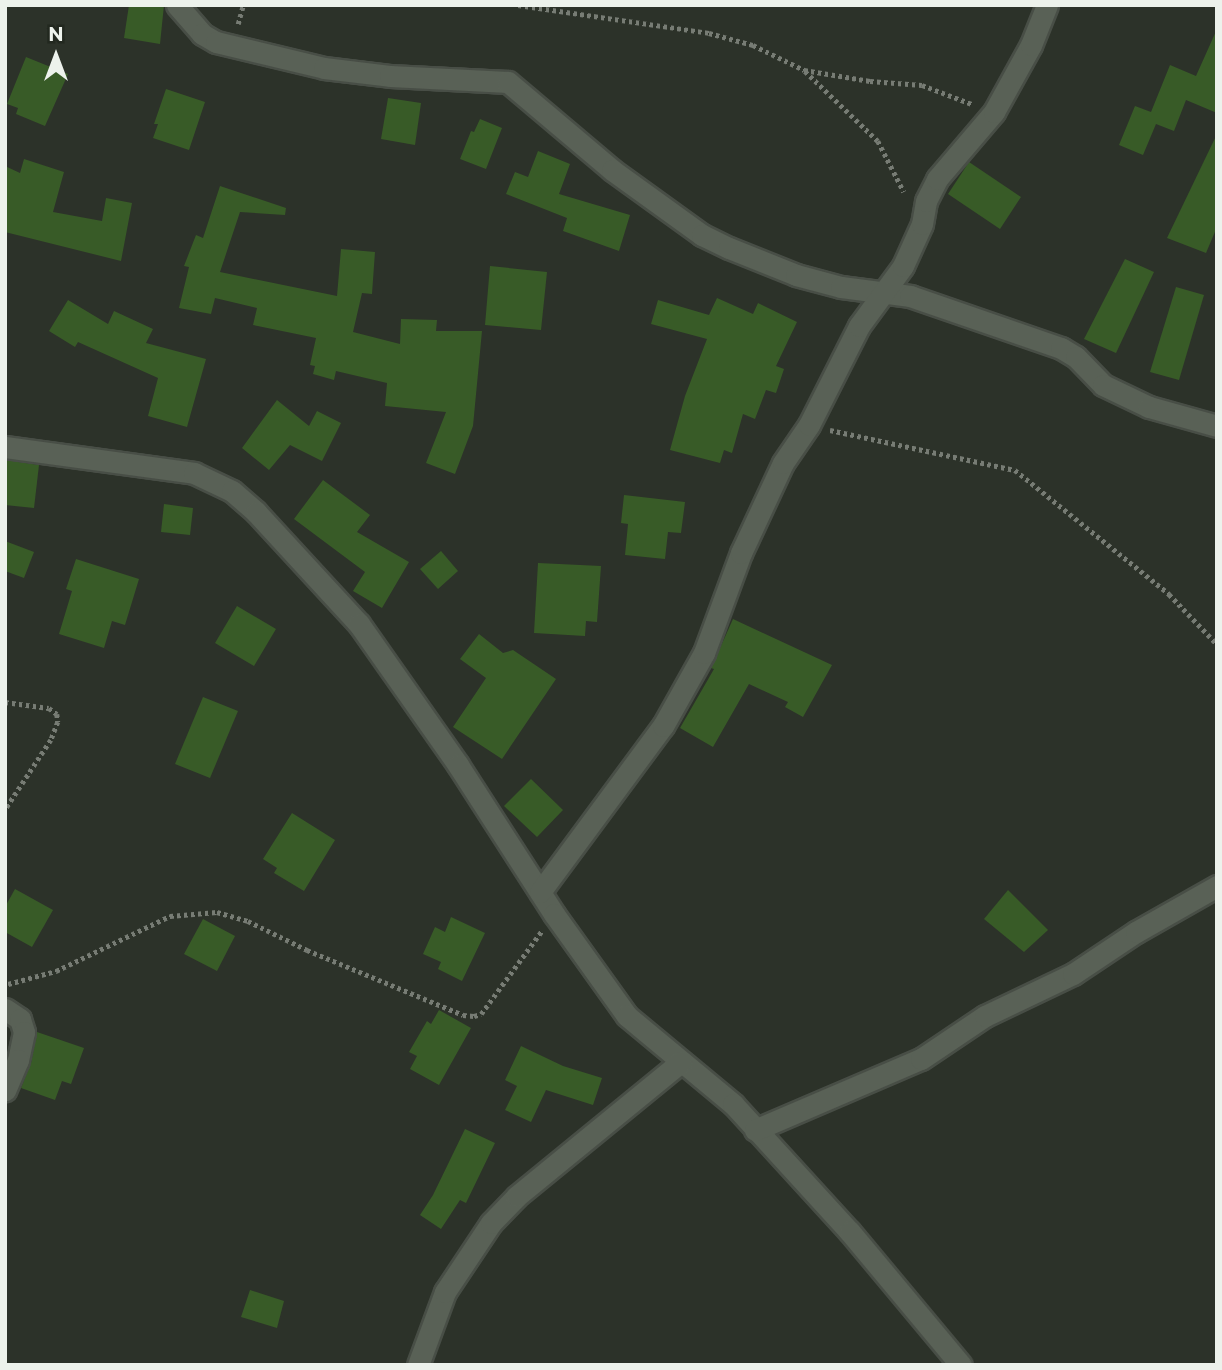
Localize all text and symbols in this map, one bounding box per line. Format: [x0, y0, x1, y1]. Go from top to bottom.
north arrow [21, 21, 91, 91]
text: N [48, 23, 64, 46]

